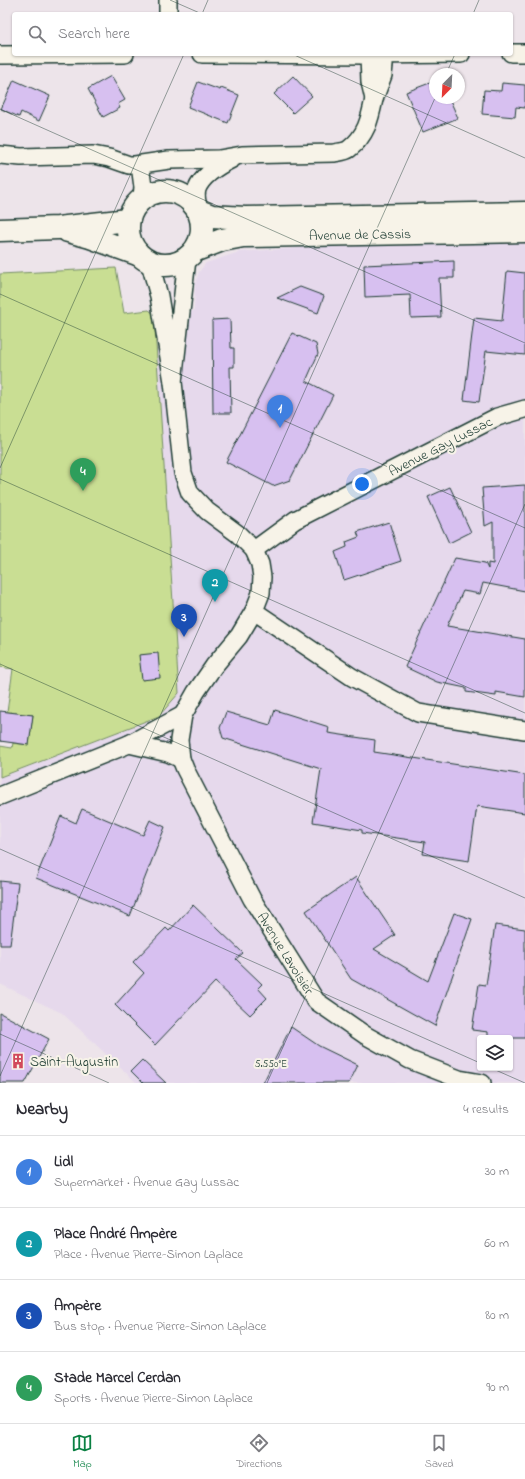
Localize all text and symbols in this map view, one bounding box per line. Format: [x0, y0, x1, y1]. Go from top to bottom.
search box [12, 12, 513, 56]
icon: search [26, 23, 48, 45]
text: Search here [58, 23, 130, 45]
north arrow [429, 68, 465, 104]
street label: Avenue de Cassis [309, 224, 411, 247]
pin: 1 [267, 395, 293, 428]
street label: Avenue Gay Lussac [385, 412, 497, 483]
pin: 4 [70, 458, 96, 491]
your location [352, 474, 372, 494]
pin: 2 [202, 569, 228, 602]
pin: 3 [171, 604, 197, 637]
street label: Avenue Lavoisier [251, 909, 319, 1000]
map controls [477, 1035, 513, 1071]
button: layers [477, 1035, 513, 1071]
building icon: Saint-Augustin [9, 1052, 27, 1070]
place label: Saint-Augustin [30, 1052, 118, 1074]
text: 5.550°E [255, 1057, 287, 1072]
text: Nearby [16, 1097, 68, 1122]
text: 4 results [463, 1100, 509, 1119]
text: Lidl [54, 1151, 73, 1173]
text: 1 [27, 1162, 31, 1181]
text: 30 m [485, 1162, 509, 1181]
text: Supermarket · Avenue Gay Lussac [54, 1173, 239, 1192]
text: Place André Ampère [54, 1223, 177, 1245]
text: 2 [26, 1234, 32, 1253]
text: 60 m [484, 1234, 509, 1253]
text: Place · Avenue Pierre-Simon Laplace [54, 1245, 243, 1264]
text: Ampère [54, 1295, 101, 1317]
text: 3 [26, 1306, 32, 1325]
text: 80 m [485, 1306, 509, 1325]
text: Bus stop · Avenue Pierre-Simon Laplace [54, 1317, 266, 1336]
text: Stade Marcel Cerdan [54, 1367, 181, 1389]
text: 4 [26, 1378, 32, 1397]
text: 90 m [486, 1378, 509, 1397]
text: Sports · Avenue Pierre-Simon Laplace [54, 1389, 253, 1408]
tab: Map [71, 1432, 93, 1472]
tab: Directions [236, 1432, 282, 1472]
tab: Saved [425, 1432, 454, 1472]

